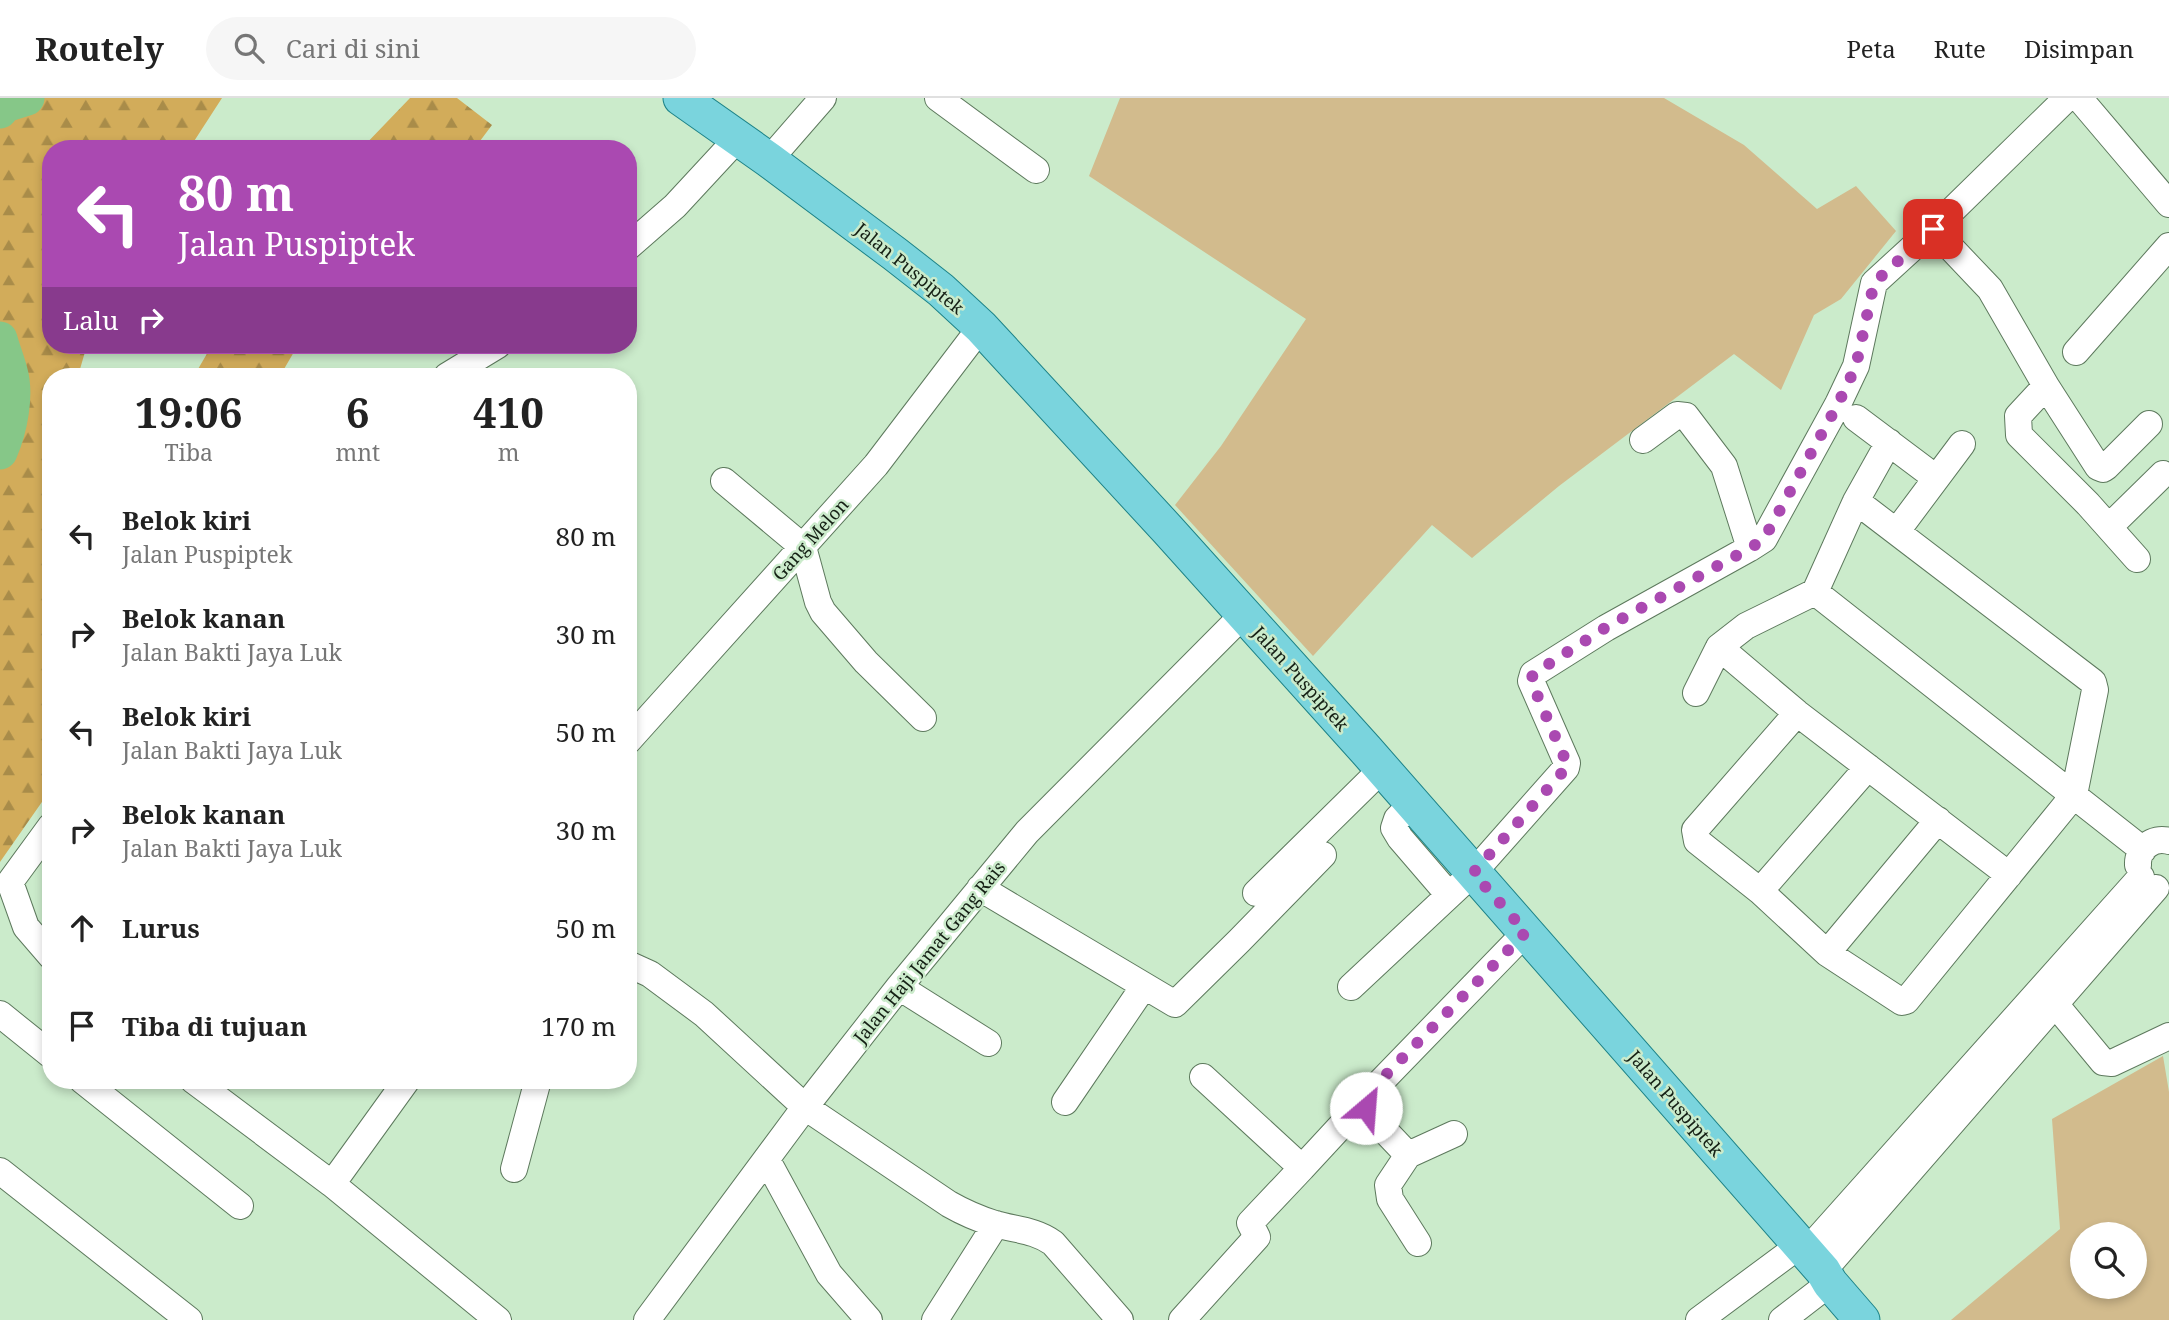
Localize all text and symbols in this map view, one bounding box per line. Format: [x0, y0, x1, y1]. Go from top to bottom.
search box [206, 17, 696, 80]
text: Routely [35, 26, 164, 71]
icon: search [230, 29, 268, 67]
text: Cari di sini [286, 30, 420, 66]
text: Peta [1846, 32, 1896, 65]
text: Rute [1934, 32, 1986, 65]
text: Disimpan [2024, 32, 2134, 65]
text: 80 m [178, 159, 294, 225]
icon: left [63, 168, 154, 259]
pin [1903, 199, 1963, 259]
icon: arrive [1914, 210, 1952, 248]
street label: Jalan Puspiptek [850, 216, 970, 320]
text: Jalan Puspiptek [178, 222, 415, 265]
icon: right [132, 301, 170, 339]
text: Lalu [63, 302, 118, 338]
text: 19:06 [135, 383, 243, 440]
text: 6 [346, 383, 370, 440]
text: 410 [473, 383, 544, 440]
text: Tiba [164, 436, 213, 468]
text: mnt [335, 436, 380, 468]
text: m [498, 436, 519, 468]
street label: Gang Melon [767, 492, 854, 585]
text: Belok kiri [122, 502, 251, 538]
icon: left [63, 517, 101, 555]
text: 80 m [556, 518, 616, 554]
text: Jalan Puspiptek [122, 538, 292, 570]
text: Belok kanan [122, 600, 285, 636]
icon: right [63, 615, 101, 653]
text: 30 m [556, 616, 616, 652]
street label: Jalan Puspiptek [1247, 620, 1355, 736]
text: Jalan Bakti Jaya Luk [122, 636, 342, 668]
text: Belok kiri [122, 698, 251, 734]
icon: left [63, 713, 101, 751]
text: 50 m [556, 714, 616, 750]
text: Jalan Bakti Jaya Luk [122, 734, 342, 766]
text: Belok kanan [122, 796, 285, 832]
icon: right [63, 811, 101, 849]
text: 30 m [556, 812, 616, 848]
text: Jalan Bakti Jaya Luk [122, 832, 342, 864]
street label: Jalan Haji Jamat Gang Rais [847, 856, 1010, 1049]
icon: ahead [63, 909, 101, 947]
text: Lurus [122, 910, 200, 946]
text: 50 m [556, 910, 616, 946]
icon: arrive [63, 1007, 101, 1045]
text: Tiba di tujuan [122, 1008, 307, 1044]
text: 170 m [541, 1008, 616, 1044]
street label: Jalan Puspiptek [1623, 1044, 1729, 1162]
position arrow [1329, 1071, 1403, 1145]
map controls [2070, 1222, 2147, 1299]
button: search [2070, 1222, 2147, 1299]

